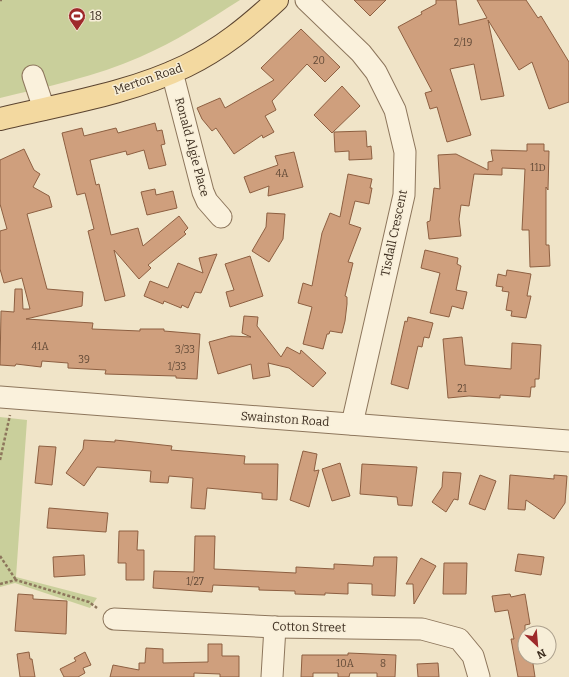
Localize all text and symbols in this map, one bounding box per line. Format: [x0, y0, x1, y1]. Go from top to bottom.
sports icon: 18 [67, 6, 87, 31]
place label: 18 [90, 9, 102, 23]
house number: 2/19 [454, 37, 472, 49]
house number: 20 [313, 55, 325, 67]
street label: Merton Road [112, 61, 184, 97]
street label: Ronald Algie Place [172, 96, 212, 198]
house number: 11D [530, 162, 546, 174]
house number: 4A [276, 168, 289, 180]
street label: Tisdall Crescent [378, 188, 410, 278]
house number: 41A [32, 341, 49, 353]
house number: 3/33 [175, 344, 195, 356]
house number: 39 [78, 354, 90, 366]
house number: 1/33 [168, 361, 187, 373]
house number: 21 [457, 383, 467, 395]
street label: Swainston Road [240, 409, 330, 429]
house number: 1/27 [186, 576, 204, 588]
street label: Cotton Street [272, 619, 347, 635]
north arrow [517, 625, 557, 665]
text: N [534, 646, 548, 661]
house number: 10A [336, 658, 355, 670]
house number: 8 [380, 658, 386, 670]

